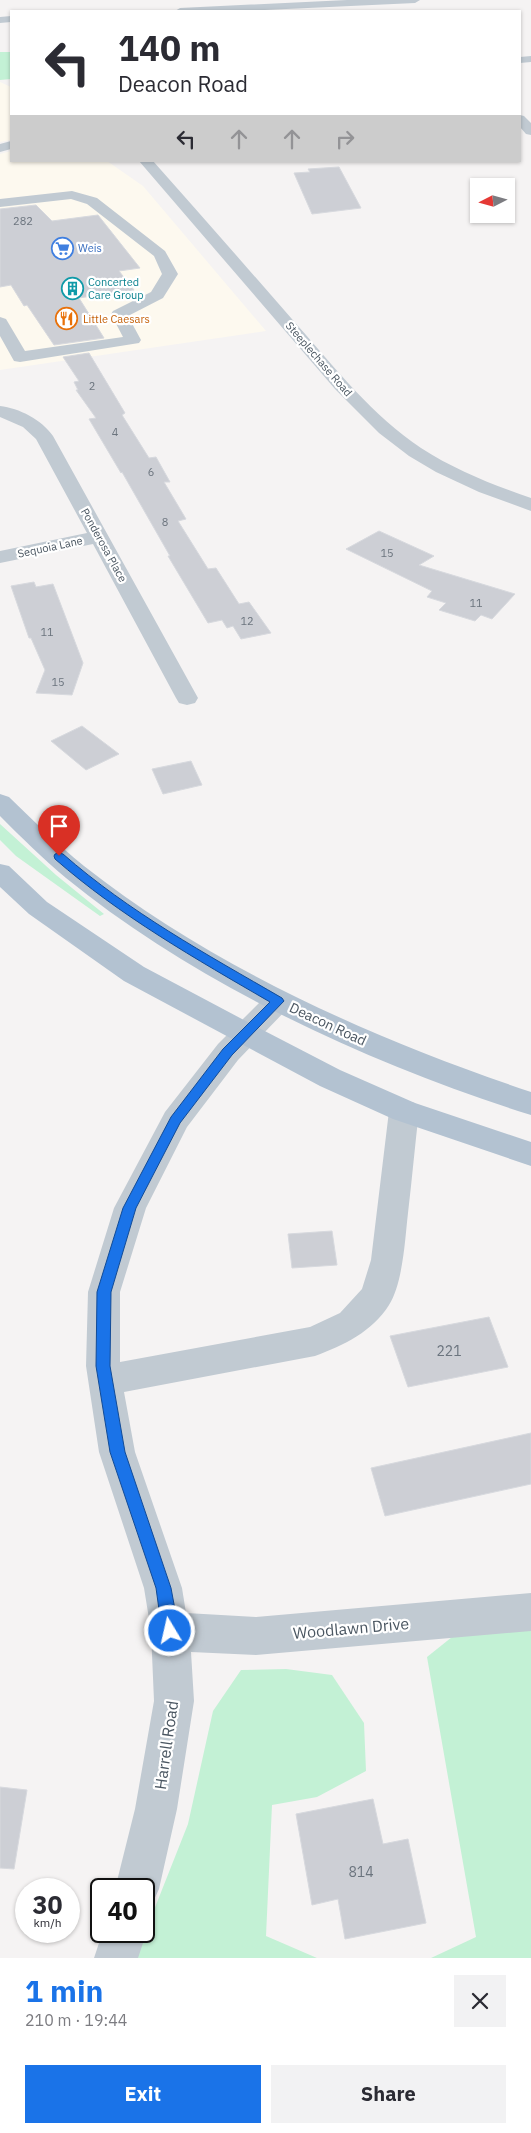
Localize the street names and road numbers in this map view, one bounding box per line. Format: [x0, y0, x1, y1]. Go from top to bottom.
street label: Steeplechase Road [283, 319, 355, 399]
street label: Ponderosa Place [78, 506, 130, 584]
street label: Sequoia Lane [16, 533, 84, 561]
street label: Deacon Road [287, 998, 369, 1050]
street label: Woodlawn Drive [292, 1613, 410, 1643]
street label: Harrell Road [150, 1699, 182, 1791]

